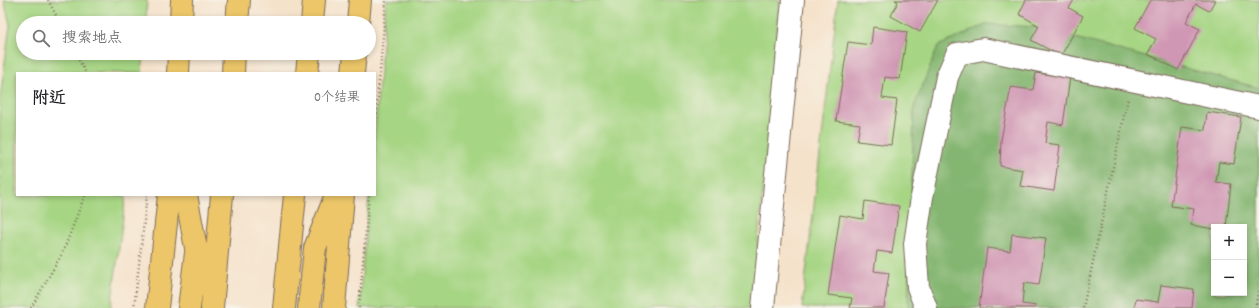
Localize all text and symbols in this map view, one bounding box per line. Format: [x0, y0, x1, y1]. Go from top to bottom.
search box [16, 16, 376, 60]
icon: search [30, 27, 52, 49]
text: 搜索地点 [62, 28, 122, 50]
text: 附近 [32, 88, 66, 112]
text: 0个结果 [314, 89, 360, 108]
map controls [1211, 224, 1247, 296]
button: + [1211, 224, 1247, 260]
button: − [1211, 260, 1247, 296]

